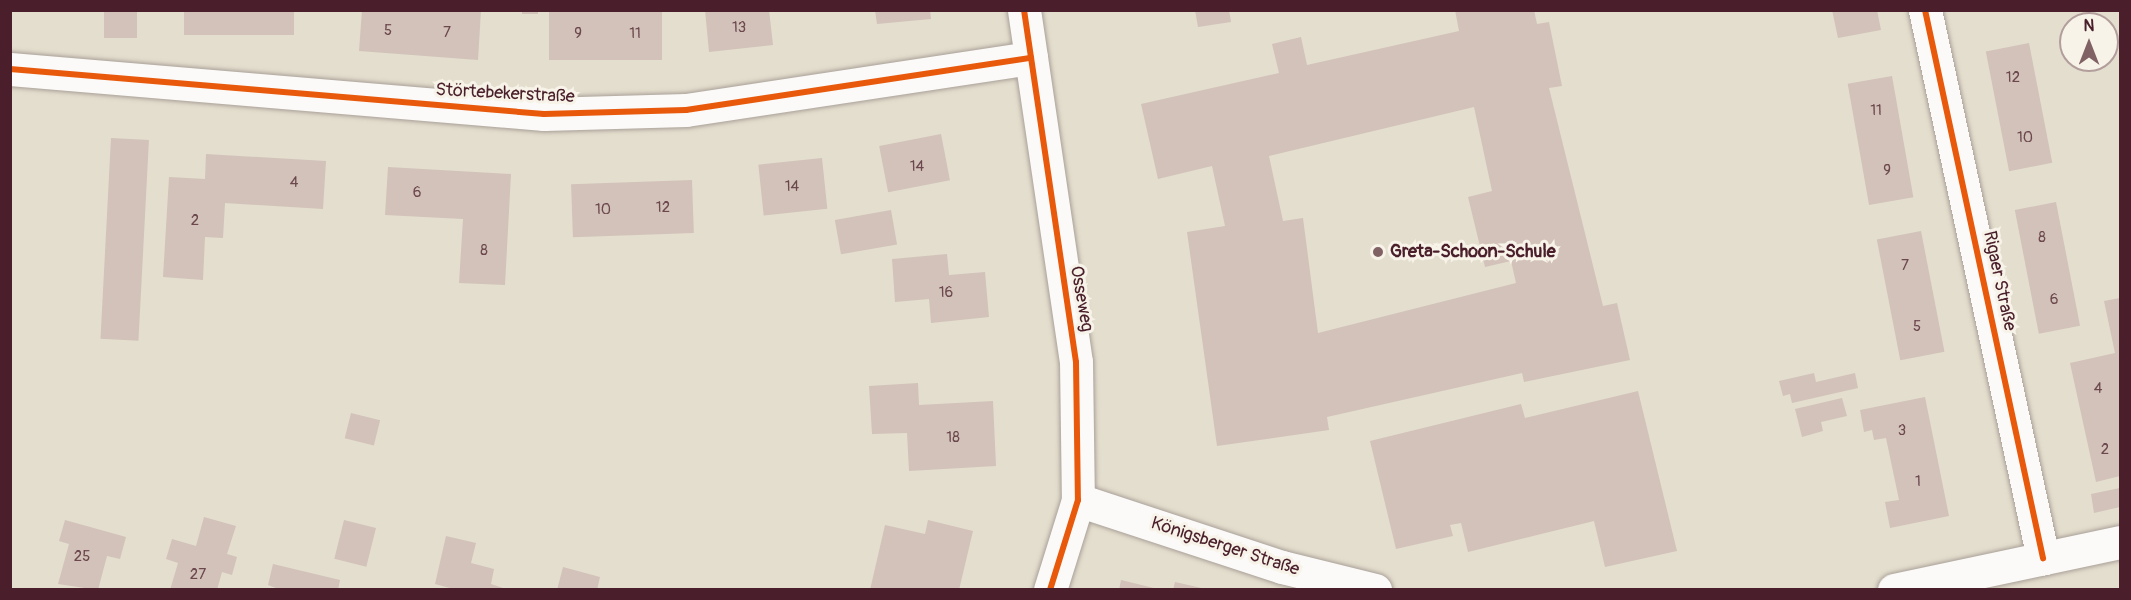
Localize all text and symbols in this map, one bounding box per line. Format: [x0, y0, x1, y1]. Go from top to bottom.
north arrow [2059, 12, 2119, 72]
text: N [2084, 16, 2094, 36]
house number: 13 [732, 19, 746, 37]
house number: 5 [384, 22, 392, 40]
house number: 7 [443, 24, 451, 42]
house number: 9 [574, 25, 582, 43]
house number: 11 [629, 25, 641, 43]
house number: 12 [2006, 69, 2020, 87]
street label: Störtebekerstraße [435, 80, 575, 108]
house number: 11 [1870, 102, 1882, 120]
house number: 10 [2017, 129, 2033, 147]
house number: 14 [910, 158, 924, 176]
house number: 9 [1883, 162, 1891, 180]
house number: 4 [290, 174, 298, 192]
house number: 14 [785, 178, 799, 196]
house number: 6 [413, 184, 421, 202]
house number: 12 [656, 199, 670, 217]
house number: 10 [595, 201, 611, 219]
house number: 2 [191, 212, 199, 230]
street label: Rigaer Straße [1978, 229, 2020, 333]
house number: 8 [2038, 229, 2046, 247]
place label: Greta-Schoon-Schule [1390, 241, 1556, 263]
house number: 8 [480, 242, 488, 260]
marker: Greta-Schoon-Schule [1371, 245, 1385, 259]
house number: 7 [1901, 257, 1909, 275]
street label: Osseweg [1065, 264, 1097, 334]
house number: 16 [939, 284, 953, 302]
house number: 6 [2050, 291, 2058, 309]
house number: 5 [1913, 318, 1921, 336]
house number: 4 [2094, 380, 2102, 398]
house number: 3 [1898, 422, 1906, 440]
house number: 18 [946, 429, 960, 447]
house number: 2 [2101, 441, 2109, 459]
house number: 1 [1915, 473, 1921, 491]
street label: Königsberger Straße [1148, 513, 1302, 581]
house number: 25 [74, 548, 90, 566]
house number: 27 [190, 566, 206, 584]

